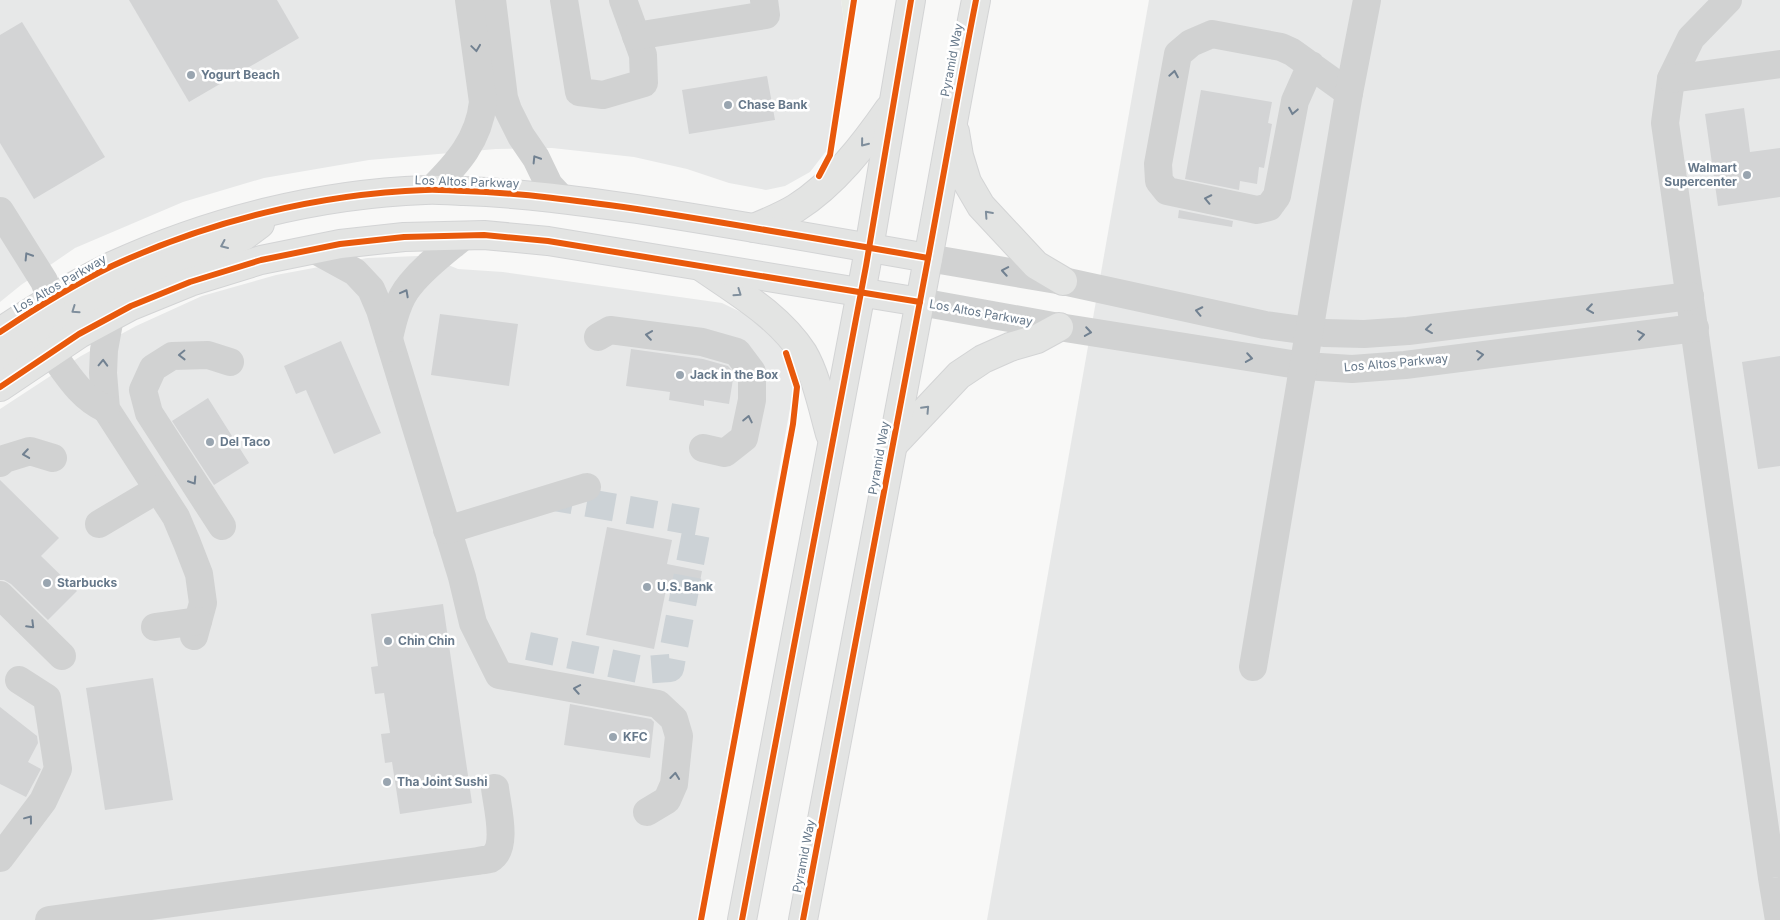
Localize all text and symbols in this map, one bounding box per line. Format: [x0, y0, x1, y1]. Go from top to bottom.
street label: Pyramid Way [937, 22, 966, 98]
one-way arrow [470, 45, 481, 53]
place label: Yogurt Beach [201, 67, 280, 82]
marker: Yogurt Beach [185, 69, 197, 81]
one-way arrow [1169, 70, 1179, 79]
place label: Chase Bank [738, 97, 807, 112]
marker: Chase Bank [722, 99, 734, 111]
one-way arrow [1289, 106, 1299, 115]
one-way arrow [860, 137, 869, 146]
one-way arrow [532, 155, 542, 164]
place label: Walmart Supercenter [1664, 160, 1738, 189]
marker: Walmart Supercenter [1741, 169, 1753, 181]
street label: Los Altos Parkway [414, 172, 520, 191]
one-way arrow [1204, 195, 1213, 205]
one-way arrow [985, 211, 994, 220]
one-way arrow [220, 239, 229, 250]
street label: Los Altos Parkway [11, 251, 109, 316]
one-way arrow [25, 252, 34, 262]
one-way arrow [1001, 267, 1009, 277]
one-way arrow [732, 287, 742, 296]
one-way arrow [399, 289, 409, 298]
street label: Los Altos Parkway [928, 296, 1034, 329]
one-way arrow [1586, 303, 1594, 314]
one-way arrow [71, 304, 81, 313]
one-way arrow [1194, 306, 1203, 317]
one-way arrow [1424, 323, 1432, 334]
one-way arrow [1085, 326, 1093, 337]
one-way arrow [644, 330, 653, 340]
one-way arrow [1637, 330, 1645, 341]
one-way arrow [178, 350, 186, 361]
street label: Los Altos Parkway [1343, 350, 1449, 375]
one-way arrow [1476, 351, 1484, 361]
one-way arrow [1244, 352, 1253, 362]
one-way arrow [98, 358, 109, 366]
place label: Jack in the Box [690, 367, 778, 382]
marker: Jack in the Box [674, 369, 686, 381]
one-way arrow [920, 406, 929, 415]
one-way arrow [742, 414, 753, 423]
street label: Pyramid Way [865, 420, 892, 496]
place label: Del Taco [220, 434, 270, 449]
marker: Del Taco [204, 436, 216, 448]
one-way arrow [22, 448, 30, 458]
one-way arrow [187, 476, 197, 485]
place label: Starbucks [57, 575, 117, 590]
marker: Starbucks [41, 577, 53, 589]
place label: U.S. Bank [657, 579, 713, 594]
marker: U.S. Bank [641, 581, 653, 593]
one-way arrow [25, 619, 34, 628]
place label: Chin Chin [398, 633, 455, 648]
marker: Chin Chin [382, 635, 394, 647]
one-way arrow [572, 684, 581, 695]
place label: KFC [623, 729, 648, 744]
marker: KFC [607, 731, 619, 743]
one-way arrow [669, 772, 680, 780]
place label: Tha Joint Sushi [397, 774, 487, 789]
marker: Tha Joint Sushi [381, 776, 393, 788]
one-way arrow [24, 816, 32, 825]
street label: Pyramid Way [789, 818, 818, 894]

